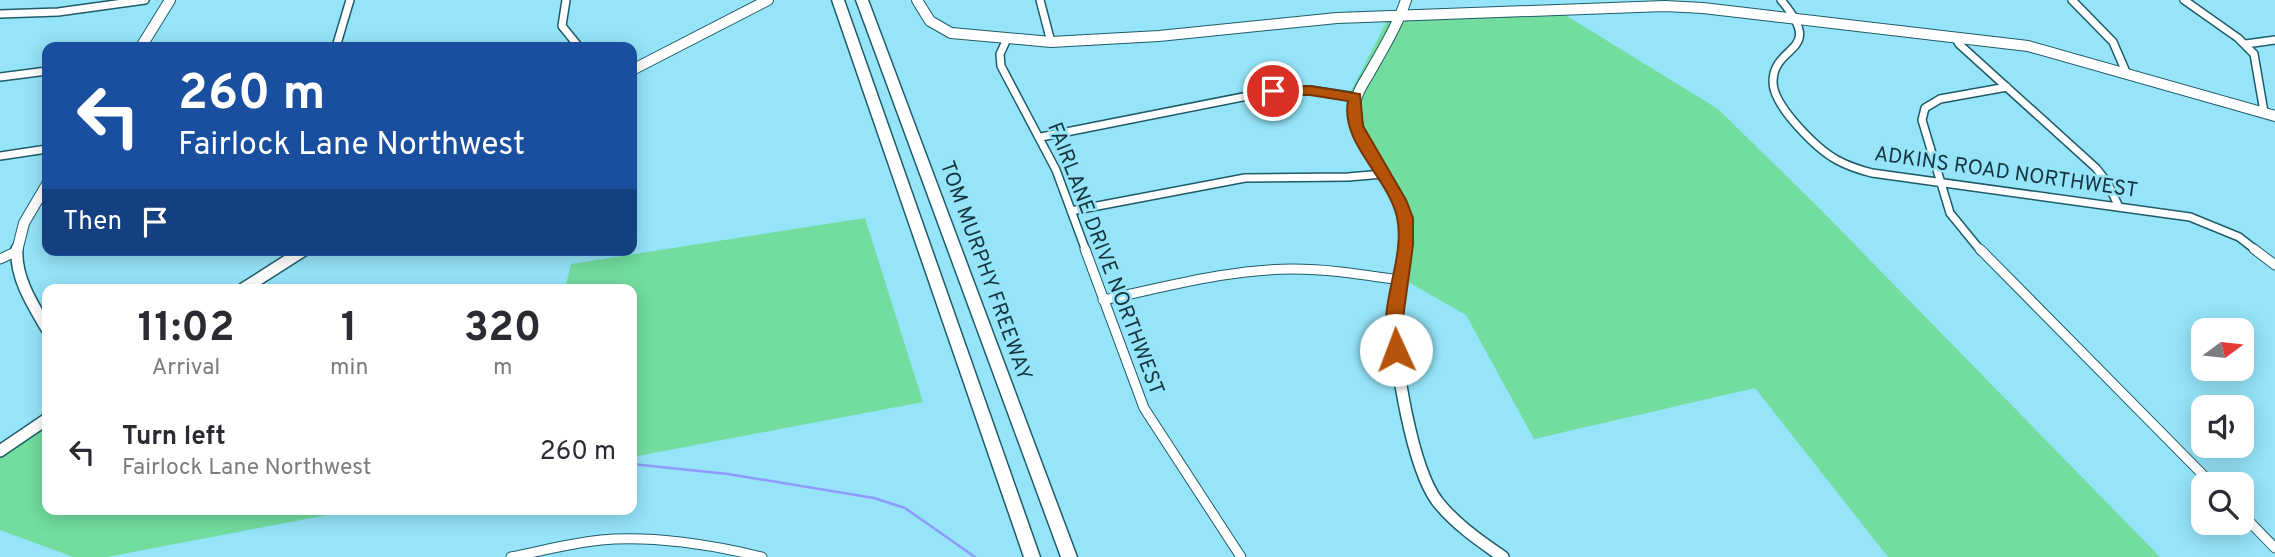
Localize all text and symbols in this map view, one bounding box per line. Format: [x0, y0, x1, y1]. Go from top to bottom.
pin [1243, 61, 1303, 121]
text: 260 m [178, 65, 325, 127]
icon: left [63, 70, 154, 161]
icon: arrive [1254, 72, 1292, 110]
street label: FAIRLANE DRIVE NORTHWEST [1040, 119, 1170, 399]
text: Fairlock Lane Northwest [178, 126, 525, 166]
street label: ADKINS ROAD NORTHWEST [1872, 141, 2140, 205]
street label: TOM MURPHY FREEWAY [933, 157, 1037, 385]
icon: arrive [136, 203, 174, 241]
text: Then [63, 206, 122, 239]
text: 11:02 [137, 303, 235, 356]
text: 1 [341, 303, 358, 356]
text: 320 [464, 303, 541, 356]
position arrow [1359, 313, 1433, 387]
north arrow [2191, 318, 2254, 382]
map controls [2191, 318, 2254, 535]
text: Arrival [152, 354, 220, 383]
text: min [330, 354, 368, 383]
text: m [493, 354, 512, 383]
button: sound [2191, 395, 2254, 458]
text: Turn left [122, 421, 226, 454]
icon: left [63, 433, 101, 471]
text: 260 m [540, 436, 616, 469]
text: Fairlock Lane Northwest [122, 454, 371, 483]
button: search [2191, 472, 2254, 535]

